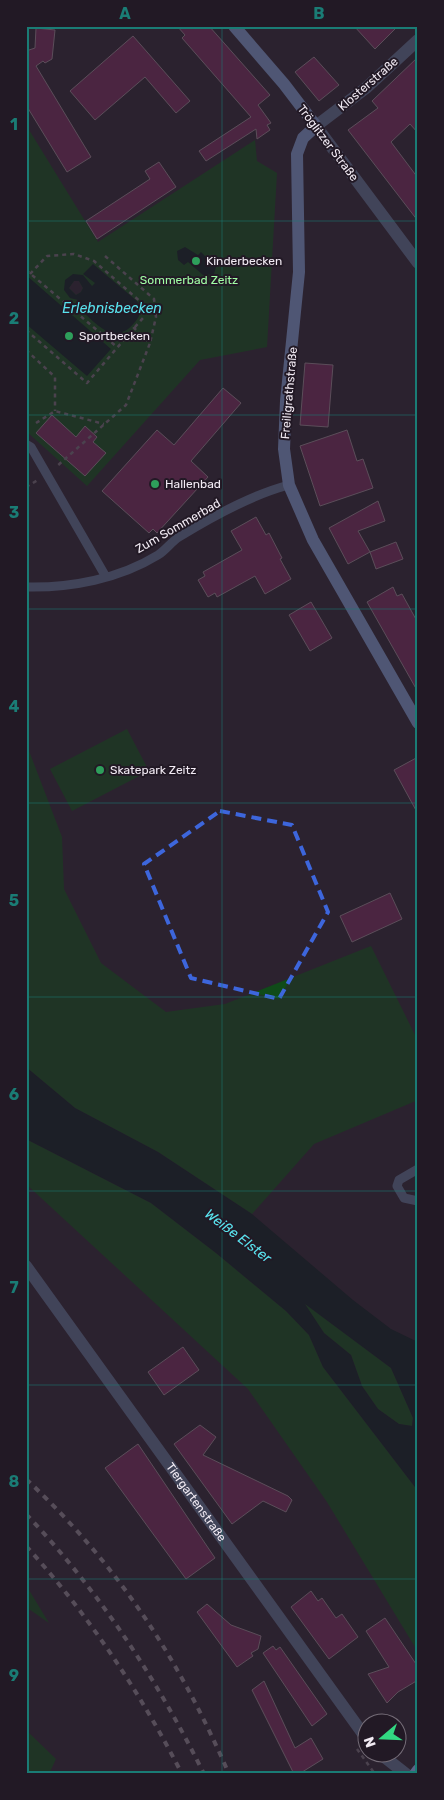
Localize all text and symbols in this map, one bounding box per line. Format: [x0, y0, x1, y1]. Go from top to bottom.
text: A [119, 4, 131, 23]
text: B [313, 4, 325, 23]
street label: Klosterstraße [335, 54, 401, 114]
street label: Tröglitzer Straße [295, 102, 361, 184]
text: 1 [10, 115, 18, 134]
place label: Kinderbecken [206, 254, 282, 268]
marker: Kinderbecken [190, 255, 202, 267]
park label: Sommerbad Zeitz [140, 273, 238, 287]
water label: Erlebnisbecken [62, 300, 162, 317]
text: 2 [9, 309, 19, 328]
place label: Sportbecken [79, 329, 150, 343]
marker: Sportbecken [63, 330, 75, 342]
street label: Freiligrathstraße [278, 346, 300, 440]
place label: Hallenbad [165, 477, 221, 491]
marker: Hallenbad [149, 478, 161, 490]
street label: Zum Sommerbad [133, 496, 223, 556]
text: 3 [9, 503, 19, 522]
text: 4 [9, 697, 20, 716]
place label: Skatepark Zeitz [110, 763, 196, 777]
marker: Skatepark Zeitz [94, 764, 106, 776]
text: 5 [9, 891, 19, 910]
text: 6 [9, 1085, 19, 1104]
water label: Weiße Elster [201, 1205, 275, 1267]
text: 7 [9, 1278, 19, 1297]
street label: Tiergartenstraße [163, 1460, 229, 1544]
text: 8 [9, 1472, 20, 1491]
text: 9 [9, 1666, 19, 1685]
north arrow [356, 1712, 406, 1762]
text: N [361, 1735, 380, 1750]

